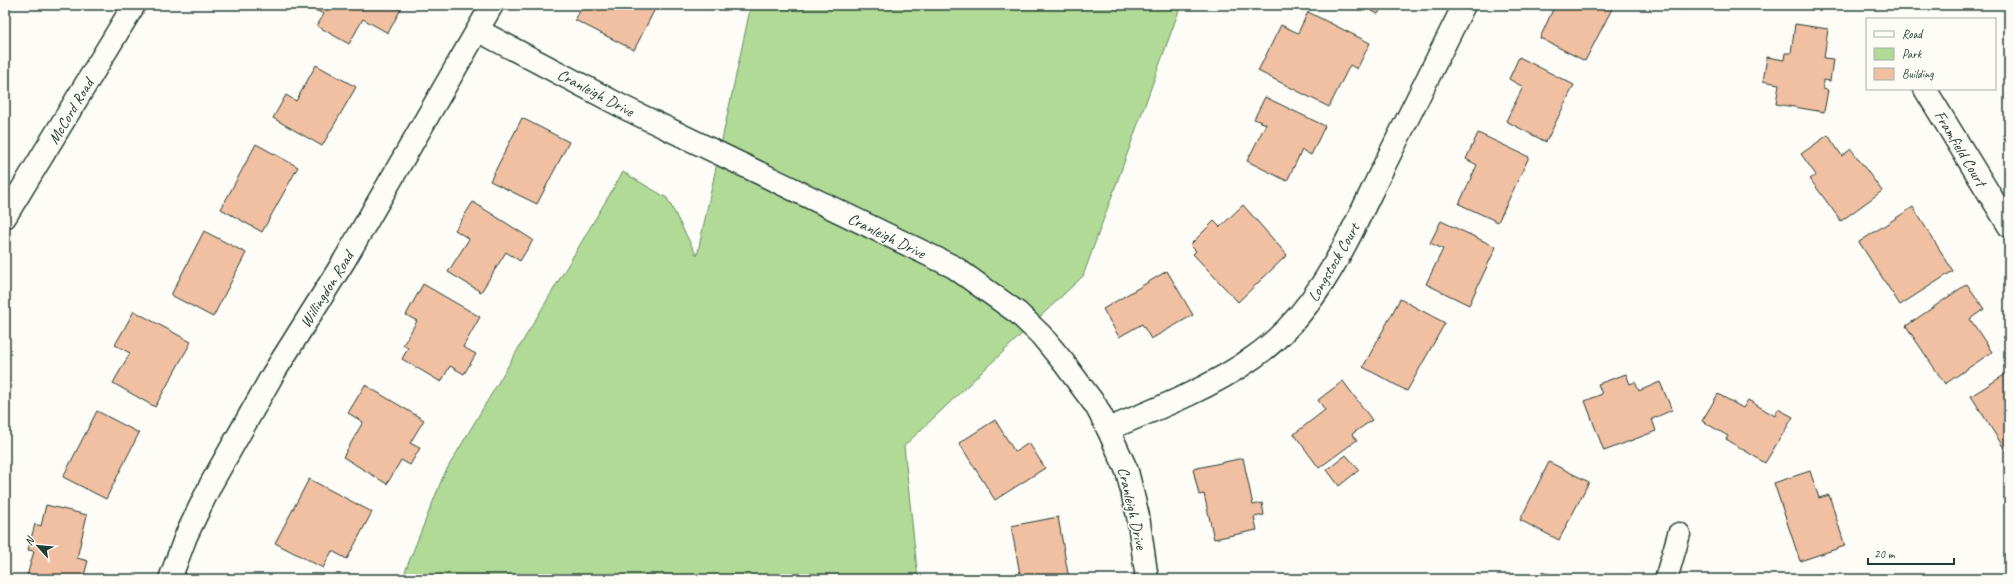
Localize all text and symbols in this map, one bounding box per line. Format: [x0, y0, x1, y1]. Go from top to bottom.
legend [1866, 18, 1996, 90]
text: Road [1902, 26, 1924, 42]
text: Park [1902, 46, 1923, 62]
street label: Cranleigh Drive [554, 64, 639, 122]
text: Building [1902, 66, 1934, 82]
street label: McCord Road [44, 73, 100, 148]
street label: Framfield Court [1930, 107, 1992, 192]
street label: Cranleigh Drive [845, 209, 930, 264]
street label: Longstock Court [1303, 218, 1365, 305]
street label: Willingdon Road [296, 245, 360, 331]
street label: Cranleigh Drive [1113, 465, 1152, 553]
north arrow [18, 526, 58, 566]
text: N [21, 533, 38, 548]
scale bar [1868, 540, 1954, 566]
text: 20 m [1874, 546, 1896, 562]

